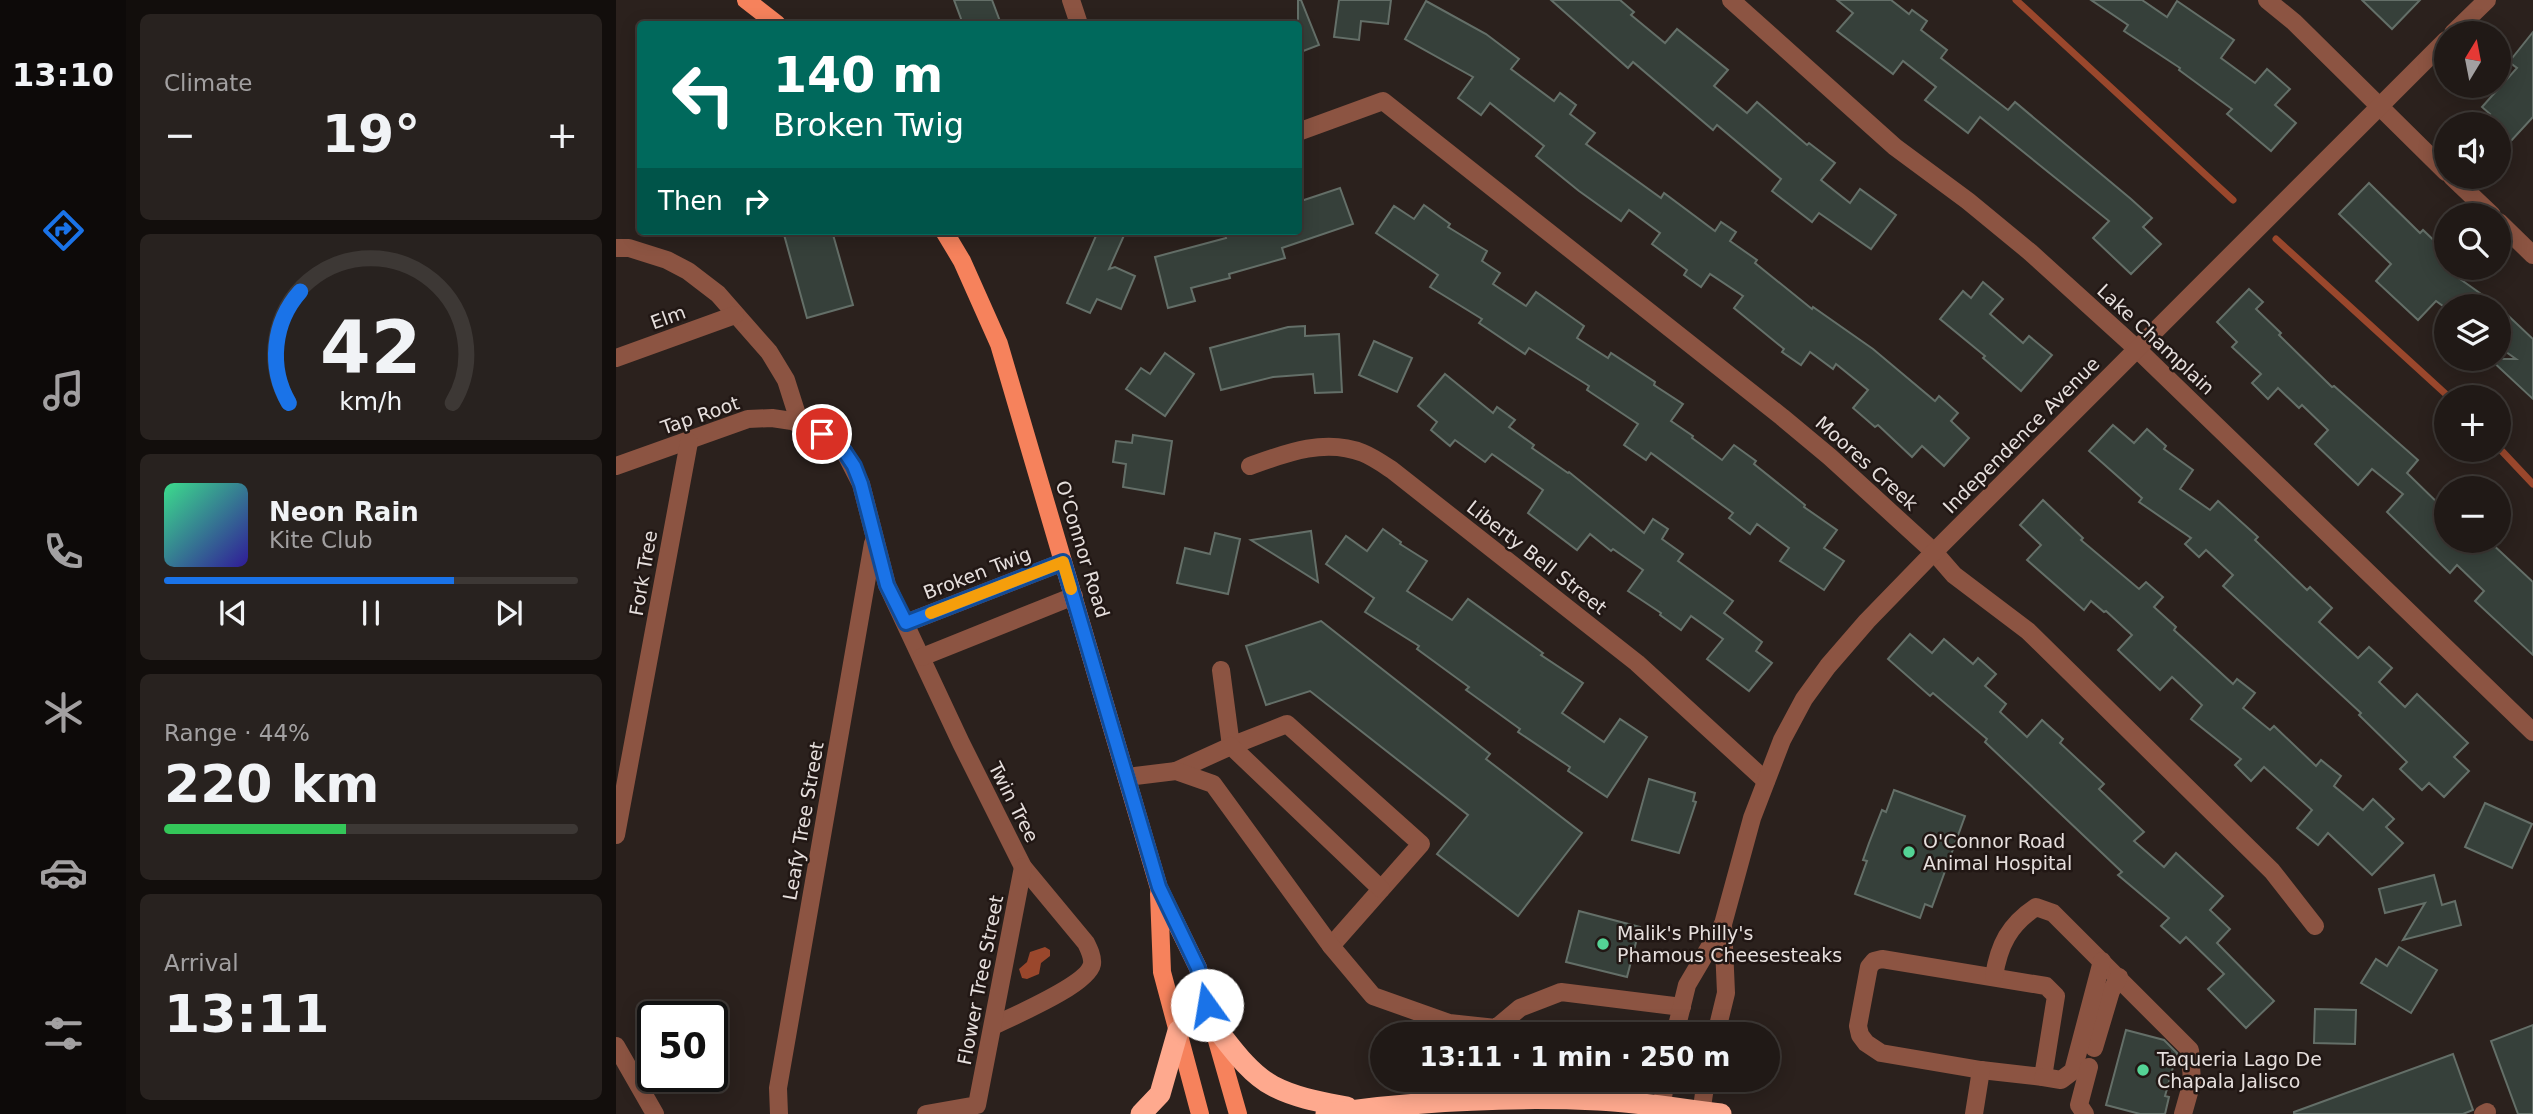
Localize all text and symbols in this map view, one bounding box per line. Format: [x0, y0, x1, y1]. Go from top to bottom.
north arrow [2434, 21, 2511, 98]
map controls [2434, 21, 2511, 553]
text: 140 m [773, 47, 943, 104]
icon: left [658, 49, 749, 140]
text: 13:10 [12, 56, 114, 94]
text: Climate [164, 70, 253, 96]
text: 19° [322, 104, 420, 164]
text: Broken Twig [773, 106, 964, 144]
button: sound [2434, 112, 2511, 189]
text: − [164, 113, 196, 157]
text: + [546, 113, 578, 157]
icon: right [737, 182, 775, 220]
text: Then [658, 186, 723, 216]
button: search [2434, 203, 2511, 280]
icon: directions [39, 206, 88, 255]
street label: Lake Champlain [2093, 279, 2219, 399]
button: layers [2434, 294, 2511, 371]
street label: Elm [647, 301, 689, 333]
text: 42 [320, 305, 422, 390]
street label: Independence Avenue [1938, 352, 2104, 518]
icon: music [39, 366, 88, 415]
button: + [2434, 385, 2511, 462]
text: km/h [339, 387, 403, 416]
street label: Tap Root [657, 391, 742, 439]
pin [792, 404, 852, 464]
street label: Moores Creek [1811, 411, 1923, 515]
icon: arrive [803, 415, 841, 453]
button: − [2434, 476, 2511, 553]
street label: O'Connor Road [1052, 478, 1114, 620]
street label: Liberty Bell Street [1463, 496, 1611, 618]
text: Neon Rain [269, 497, 419, 527]
icon: phone [39, 527, 88, 576]
text: Kite Club [269, 527, 373, 553]
street label: Fork Tree [625, 529, 661, 617]
street label: Broken Twig [920, 542, 1034, 604]
icon: previous [214, 594, 252, 632]
icon: pause [352, 594, 390, 632]
icon: next [490, 594, 528, 632]
icon: climate [39, 688, 88, 737]
text: Range · 44% [164, 720, 310, 746]
street label: Leafy Tree Street [778, 740, 828, 902]
text: 220 km [164, 754, 379, 814]
street label: Twin Tree [984, 757, 1044, 846]
place label: O'Connor Road Animal Hospital [1923, 830, 2072, 874]
marker: O'Connor Road Animal Hospital [1901, 844, 1917, 860]
icon: car [39, 848, 88, 897]
street label: Flower Tree Street [953, 893, 1007, 1067]
place label: Malik's Philly's Phamous Cheesesteaks [1617, 922, 1842, 966]
marker: Malik's Philly's Phamous Cheesesteaks [1595, 936, 1611, 952]
text: Arrival [164, 950, 239, 976]
position arrow [1170, 968, 1244, 1042]
text: 13:11 [164, 984, 330, 1044]
speed limit sign: 50 [637, 1001, 728, 1092]
icon: filters [39, 1009, 88, 1058]
text: 13:11 · 1 min · 250 m [1420, 1042, 1730, 1072]
place label: Taqueria Lago De Chapala Jalisco [2156, 1048, 2322, 1092]
marker: Taqueria Lago De Chapala Jalisco [2135, 1062, 2151, 1078]

